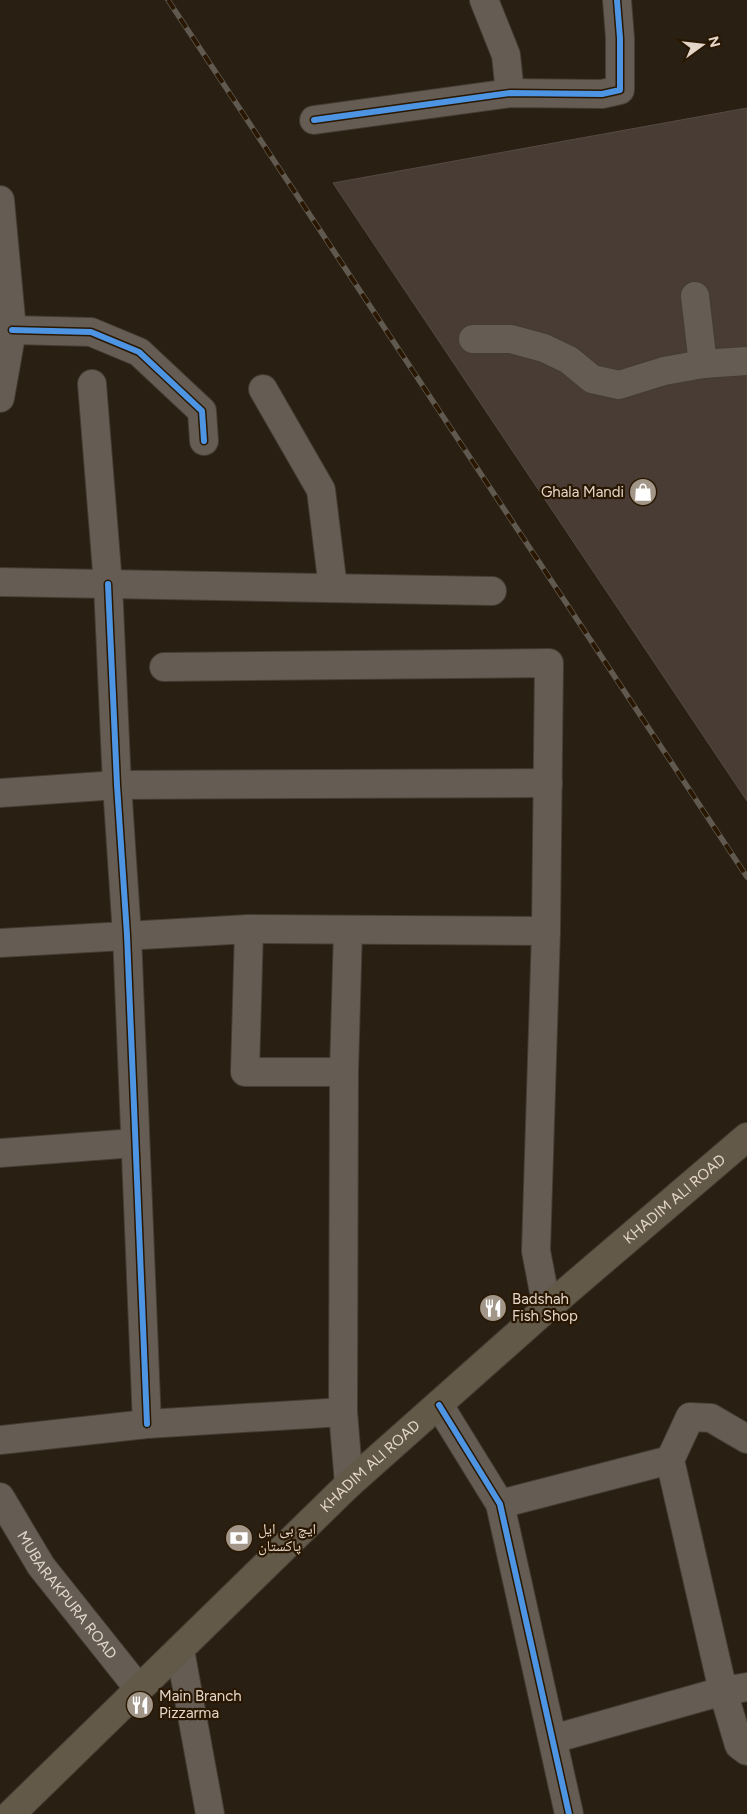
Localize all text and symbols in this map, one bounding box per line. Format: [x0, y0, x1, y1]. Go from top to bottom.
north arrow [677, 20, 727, 70]
text: N [704, 34, 724, 49]
shop icon: Ghala Mandi [628, 477, 658, 507]
place label: Ghala Mandi [541, 483, 624, 501]
street label: KHADIM ALI ROAD [620, 1150, 729, 1248]
place label: Badshah Fish Shop [512, 1290, 578, 1325]
restaurant icon: Badshah Fish Shop [478, 1293, 508, 1323]
street label: KHADIM ALI ROAD [316, 1416, 424, 1516]
place label: ایچ بی ایل پاکستان [258, 1520, 316, 1556]
bank icon: ایچ بی ایل پاکستان [224, 1523, 254, 1553]
street label: MUBARAKPURA ROAD [13, 1528, 121, 1663]
place label: Main Branch Pizzarma [159, 1687, 242, 1722]
restaurant icon: Main Branch Pizzarma [125, 1690, 155, 1720]

